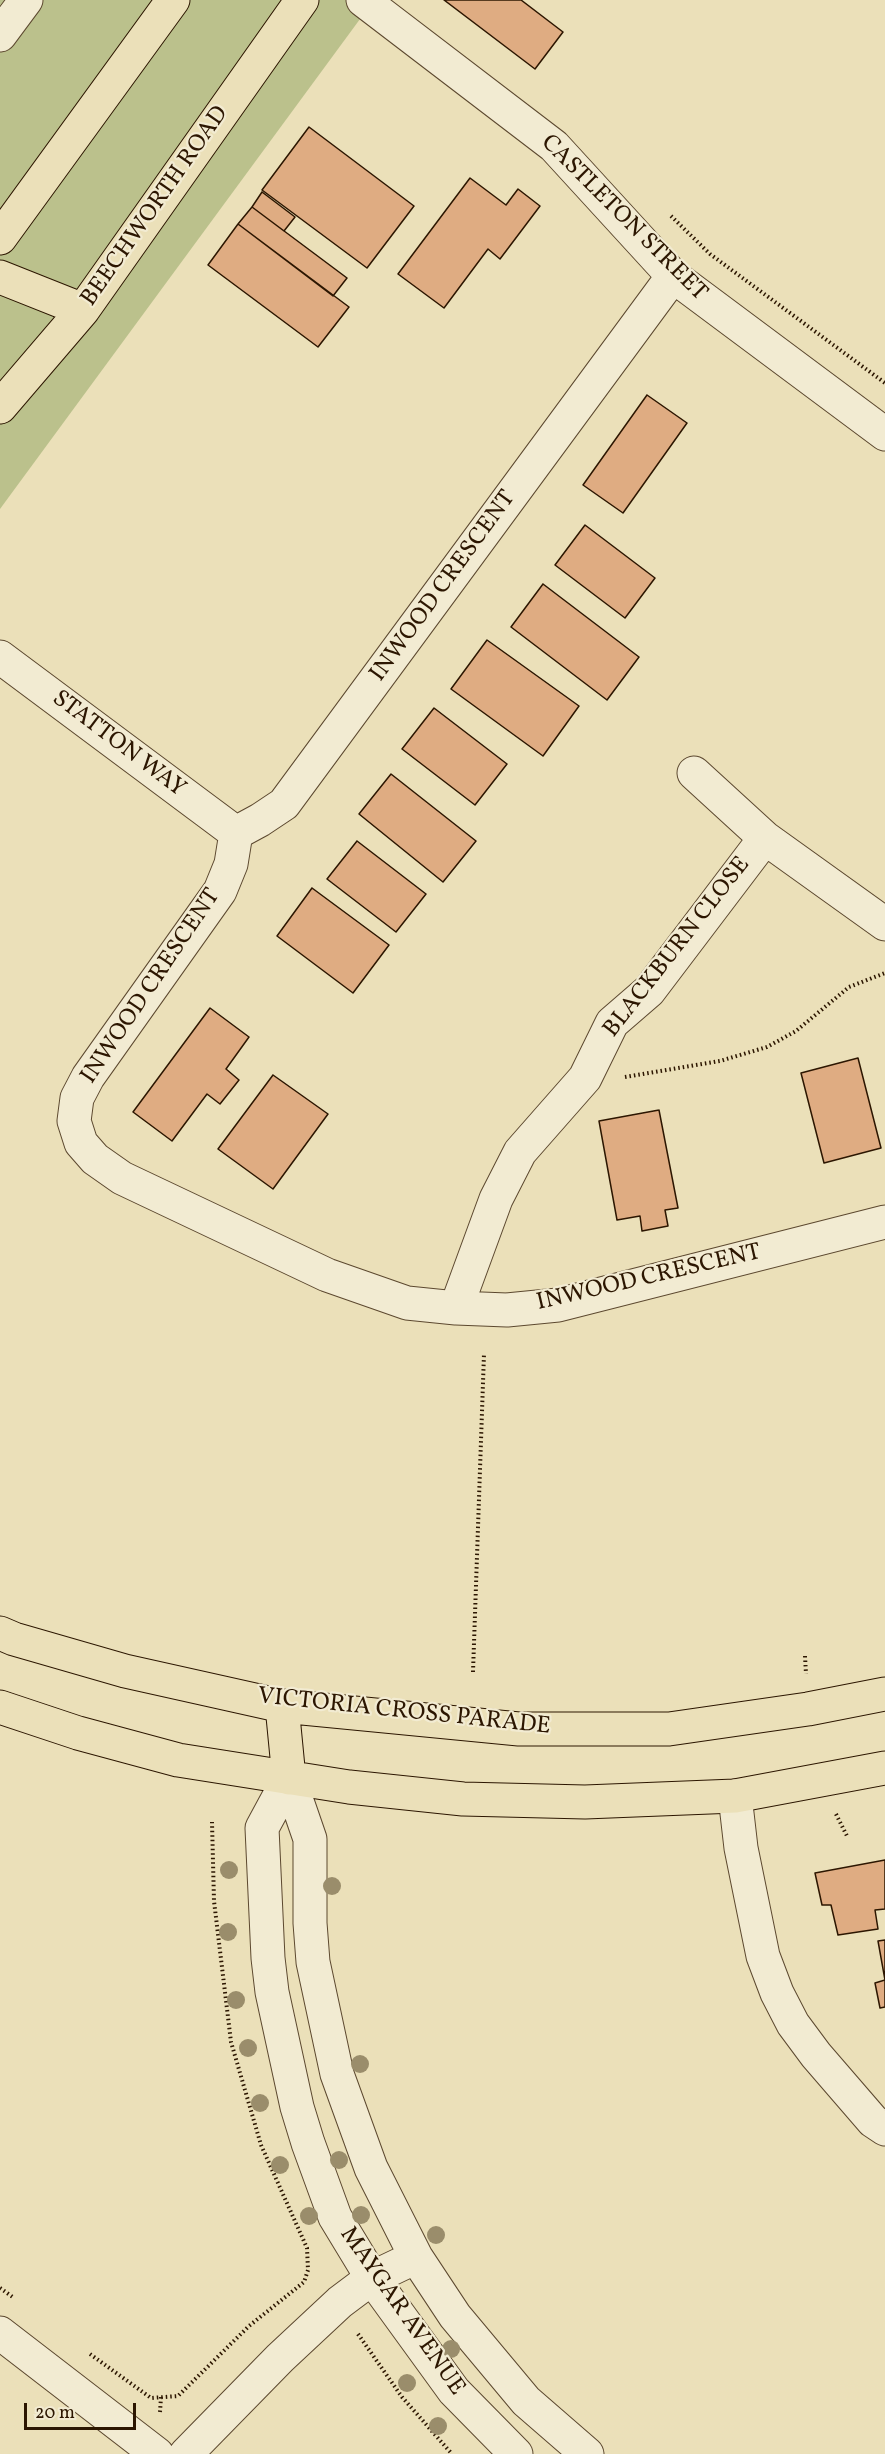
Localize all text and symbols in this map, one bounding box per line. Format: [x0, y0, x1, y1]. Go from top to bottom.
street label: BEECHWORTH ROAD [76, 101, 236, 313]
street label: CASTLETON STREET [534, 130, 712, 308]
street label: INWOOD CRESCENT [365, 486, 523, 688]
street label: STATTON WAY [46, 685, 190, 805]
street label: BLACKBURN CLOSE [599, 852, 757, 1044]
street label: INWOOD CRESCENT [76, 884, 228, 1090]
street label: INWOOD CRESCENT [534, 1239, 764, 1319]
street label: VICTORIA CROSS PARADE [256, 1683, 552, 1743]
street label: MAYGAR AVENUE [332, 2222, 470, 2402]
scale bar [27, 2391, 140, 2429]
text: 20 m [35, 2401, 75, 2426]

